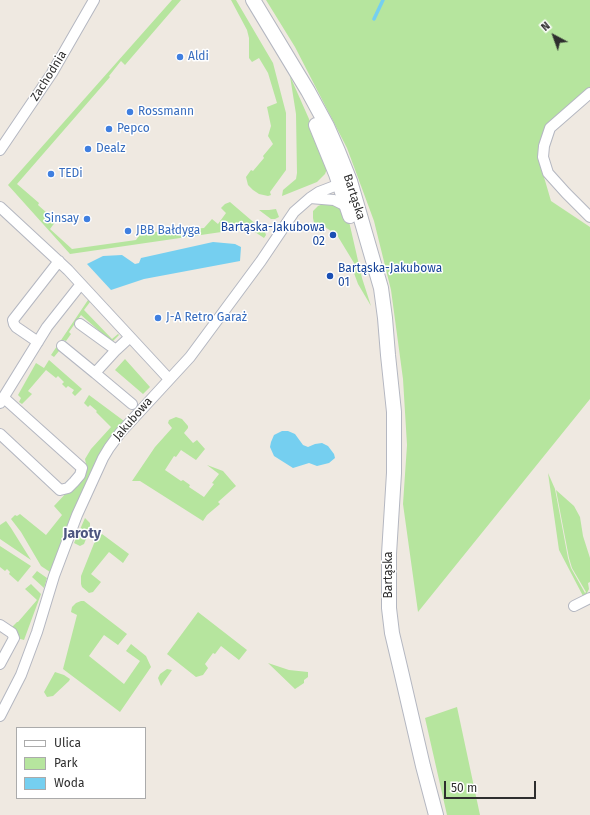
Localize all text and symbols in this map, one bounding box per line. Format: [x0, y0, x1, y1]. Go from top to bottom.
north arrow [534, 16, 574, 56]
text: N [539, 19, 553, 34]
street label: Zachodnia [28, 48, 70, 104]
place label: Aldi [188, 50, 209, 64]
marker: Aldi [175, 52, 185, 62]
place label: Rossmann [138, 105, 194, 119]
marker: Rossmann [125, 107, 135, 117]
place label: Pepco [117, 122, 150, 136]
marker: Pepco [104, 124, 114, 134]
place label: Dealz [96, 142, 125, 156]
marker: Dealz [83, 144, 93, 154]
place label: TEDi [59, 167, 83, 181]
marker: TEDi [46, 169, 56, 179]
street label: Bartąska [340, 172, 368, 222]
place label: Sinsay [44, 212, 79, 226]
marker: Sinsay [82, 214, 92, 224]
place label: Bartąska-Jakubowa 02 [221, 221, 325, 249]
place label: JBB Bałdyga [136, 224, 200, 238]
marker: JBB Bałdyga [123, 226, 133, 236]
marker: Bartąska-Jakubowa 02 [328, 230, 338, 240]
place label: Bartąska-Jakubowa 01 [338, 262, 442, 290]
marker: Bartąska-Jakubowa 01 [325, 271, 335, 281]
place label: J-A Retro Garaż [166, 311, 247, 325]
marker: J-A Retro Garaż [153, 313, 163, 323]
street label: Jakubowa [110, 395, 156, 443]
district label: Jaroty [63, 526, 101, 542]
street label: Bartąska [382, 551, 396, 599]
legend [16, 727, 146, 799]
text: Ulica [54, 736, 81, 750]
text: Park [54, 756, 78, 770]
scale bar [446, 773, 538, 799]
text: Woda [54, 776, 85, 790]
text: 50 m [451, 781, 477, 795]

